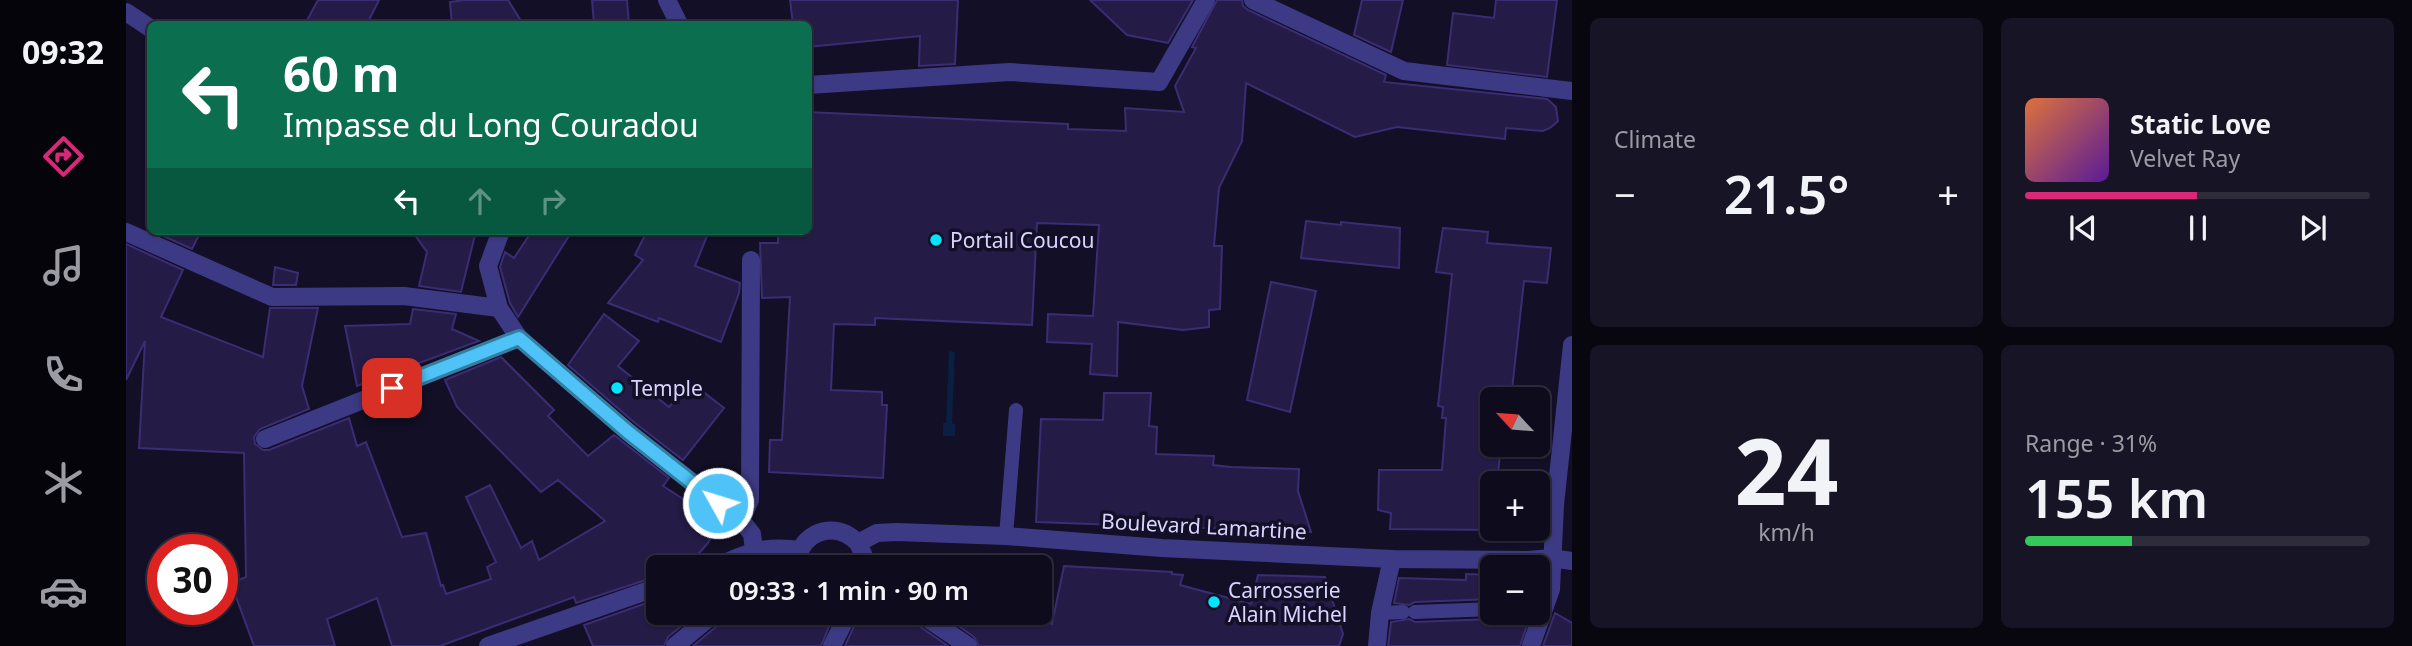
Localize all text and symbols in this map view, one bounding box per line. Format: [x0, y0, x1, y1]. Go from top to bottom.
text: 09:32 [22, 30, 104, 73]
text: 60 m [283, 40, 400, 106]
icon: left [168, 49, 259, 140]
text: Impasse du Long Couradou [283, 103, 699, 146]
text: Static Love [2130, 106, 2271, 142]
text: Climate [1614, 123, 1696, 155]
icon: directions [39, 132, 88, 181]
text: Velvet Ray [2130, 142, 2240, 174]
text: 21.5° [1724, 158, 1849, 229]
text: − [1614, 168, 1636, 220]
text: + [1937, 168, 1959, 220]
icon: left [388, 182, 426, 220]
icon: ahead [461, 182, 499, 220]
icon: right [534, 182, 572, 220]
icon: previous [2064, 209, 2102, 247]
icon: pause [2179, 209, 2217, 247]
icon: next [2294, 209, 2332, 247]
place label: Portail Coucou [950, 226, 1094, 254]
marker: Portail Coucou [928, 232, 944, 248]
icon: music [39, 241, 88, 290]
icon: phone [39, 350, 88, 399]
pin [362, 358, 422, 418]
icon: arrive [373, 369, 411, 407]
place label: Temple [631, 374, 703, 402]
marker: Temple [609, 380, 625, 396]
north arrow [1480, 387, 1550, 457]
map controls [1480, 387, 1550, 625]
text: 24 [1734, 408, 1839, 532]
text: Range · 31% [2025, 427, 2157, 459]
icon: climate [39, 458, 88, 507]
text: 155 km [2025, 462, 2208, 533]
position arrow [681, 466, 755, 540]
button: + [1480, 471, 1550, 541]
street label: Boulevard Lamartine [1100, 507, 1308, 545]
text: km/h [1758, 516, 1815, 548]
speed limit sign: 30 [147, 534, 238, 625]
button: − [1480, 555, 1550, 625]
icon: car [39, 567, 88, 616]
text: 09:33 · 1 min · 90 m [729, 572, 969, 608]
place label: Carrosserie Alain Michel [1228, 576, 1347, 628]
marker: Carrosserie Alain Michel [1206, 594, 1222, 610]

